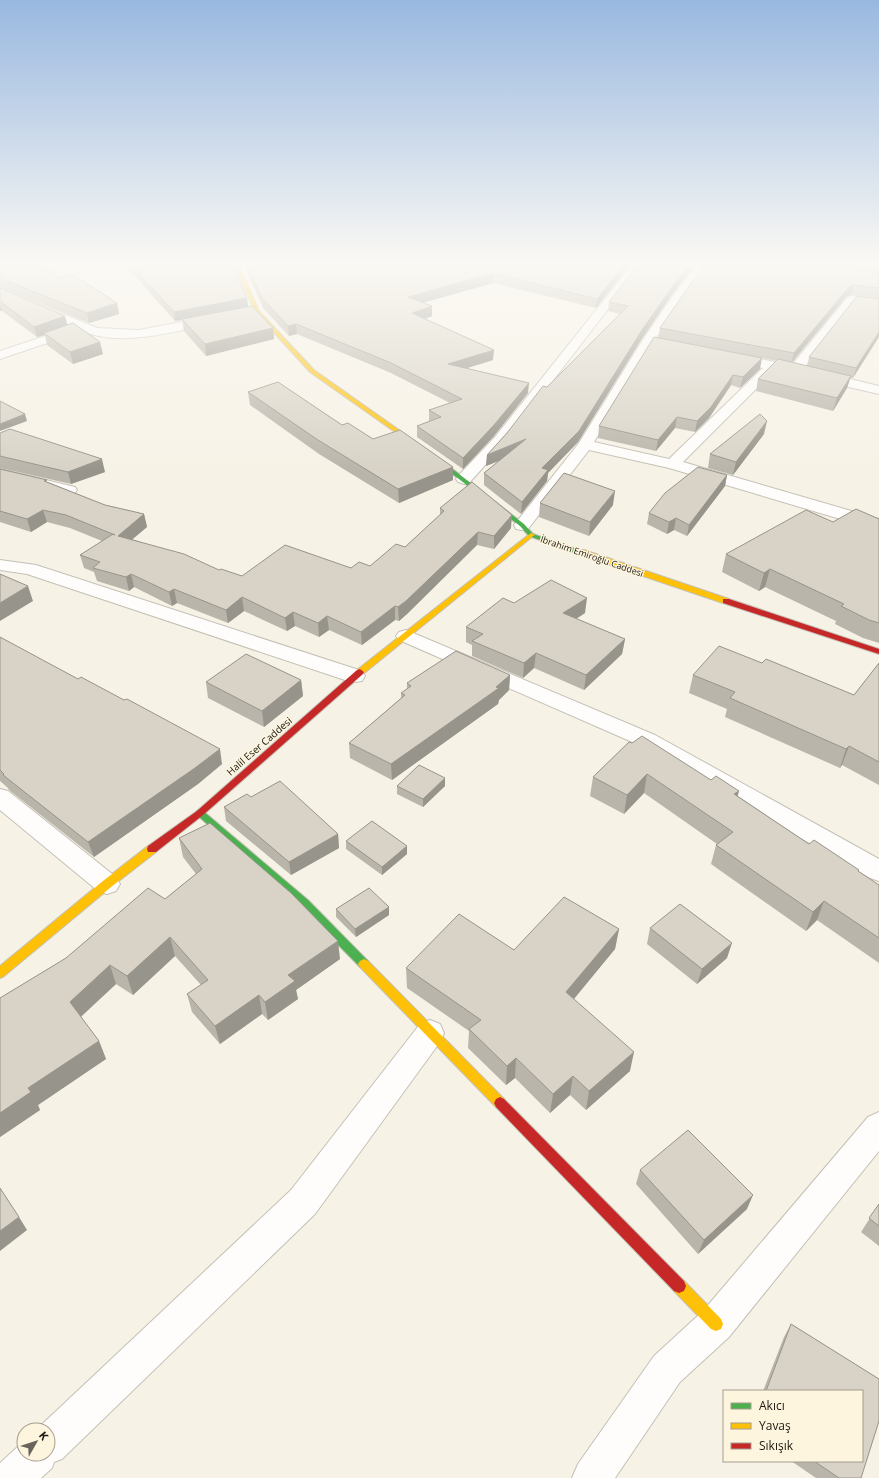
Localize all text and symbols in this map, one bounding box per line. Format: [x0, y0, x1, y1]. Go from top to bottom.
street label: İbrahim Emiroğlu Caddesi [539, 532, 645, 580]
street label: Halil Eser Caddesi [223, 714, 295, 778]
legend [723, 1390, 863, 1462]
text: Akıcı [759, 1397, 785, 1414]
text: Yavaş [759, 1417, 791, 1434]
north arrow [16, 1422, 56, 1462]
text: K [36, 1428, 53, 1443]
text: Sıkışık [759, 1437, 794, 1454]

